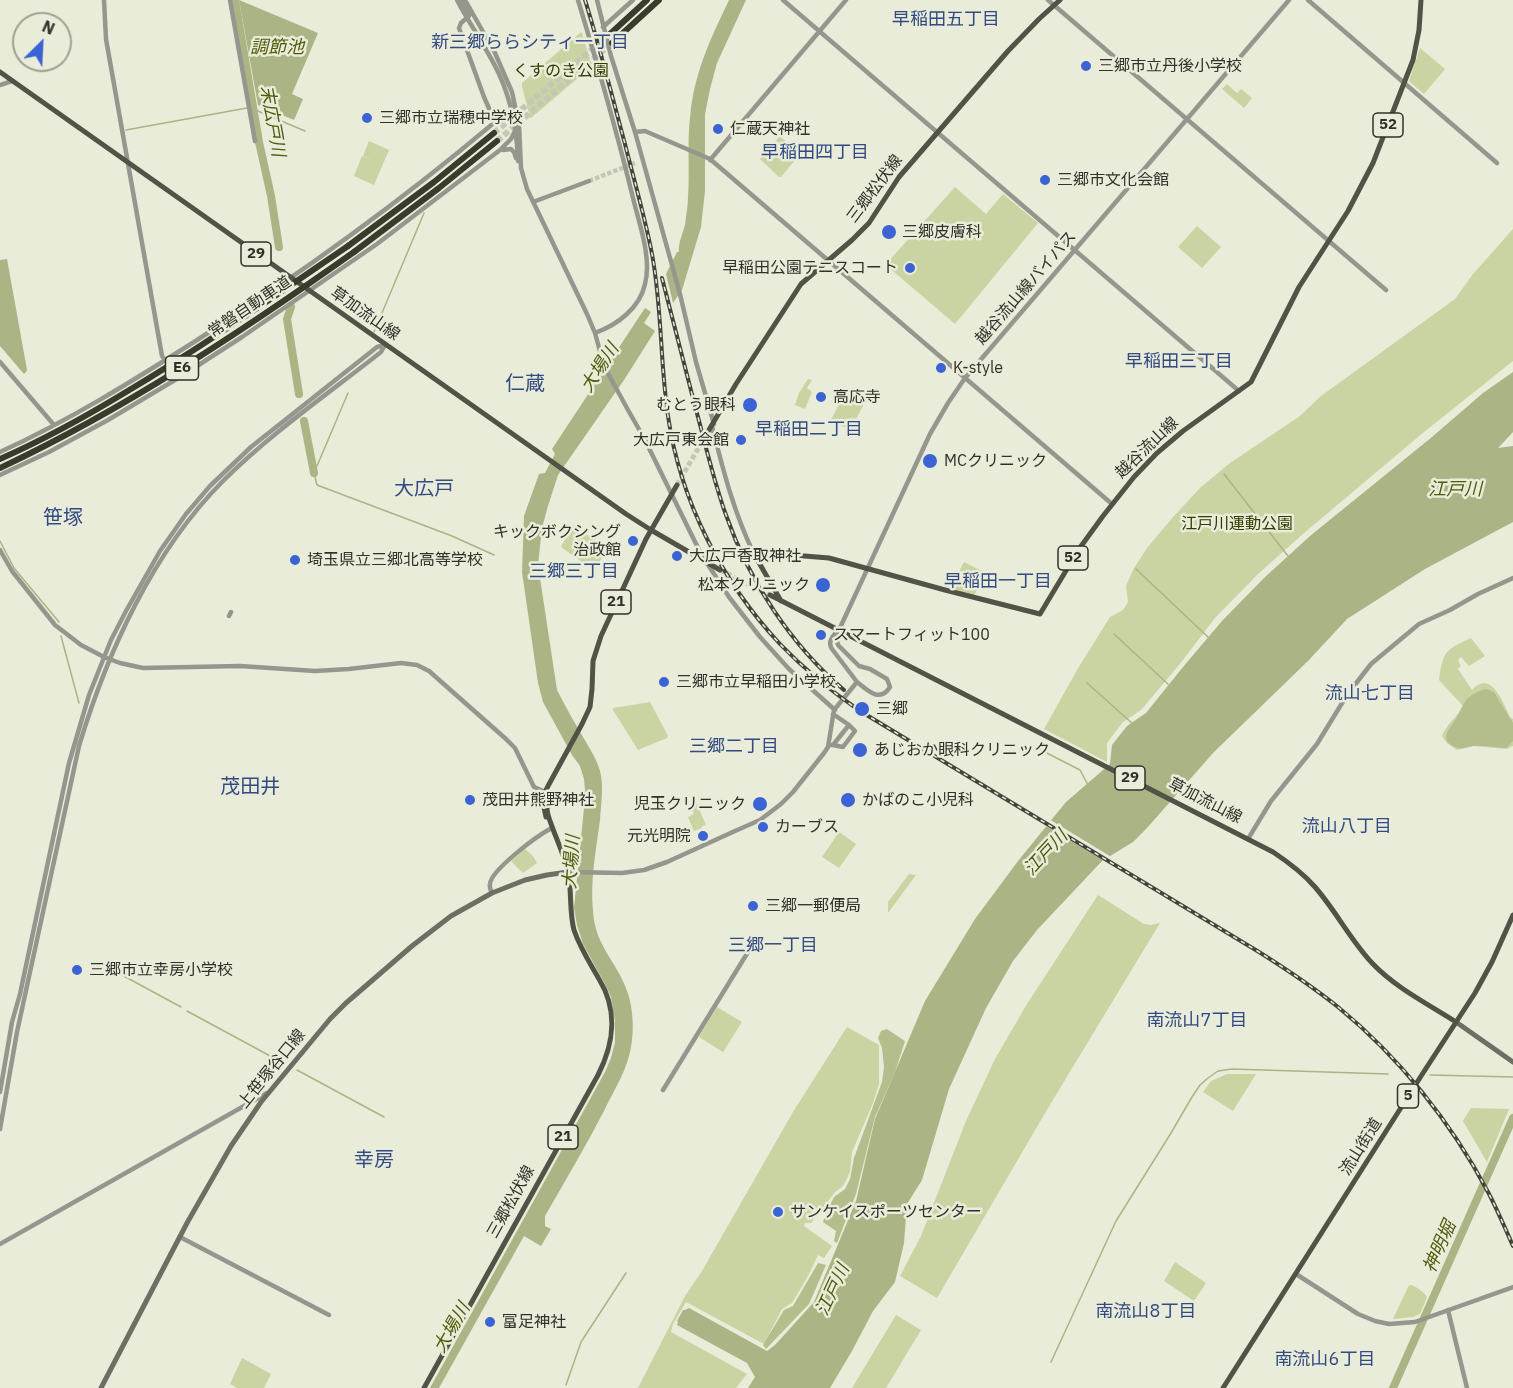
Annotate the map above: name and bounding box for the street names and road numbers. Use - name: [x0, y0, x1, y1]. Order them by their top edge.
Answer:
- road number: 52: [1373, 113, 1403, 137]
- street label: 三郷松伏線: [843, 151, 907, 227]
- street label: 越谷流山線バイパス: [972, 227, 1080, 349]
- road number: 29: [241, 242, 271, 266]
- street label: 常磐自動車道: [205, 272, 295, 342]
- street label: 草加流山線: [327, 283, 403, 345]
- road number: E6: [166, 356, 198, 380]
- street label: 越谷流山線: [1112, 413, 1182, 483]
- road number: 52: [1058, 546, 1088, 570]
- road number: 21: [601, 590, 631, 614]
- road number: 29: [1115, 766, 1145, 790]
- street label: 草加流山線: [1165, 774, 1245, 828]
- street label: 上笹塚谷口線: [234, 1026, 310, 1112]
- road number: 5: [1398, 1084, 1418, 1108]
- street label: 流山街道: [1336, 1115, 1386, 1179]
- road number: 21: [548, 1125, 578, 1149]
- street label: 三郷松伏線: [483, 1162, 539, 1242]

